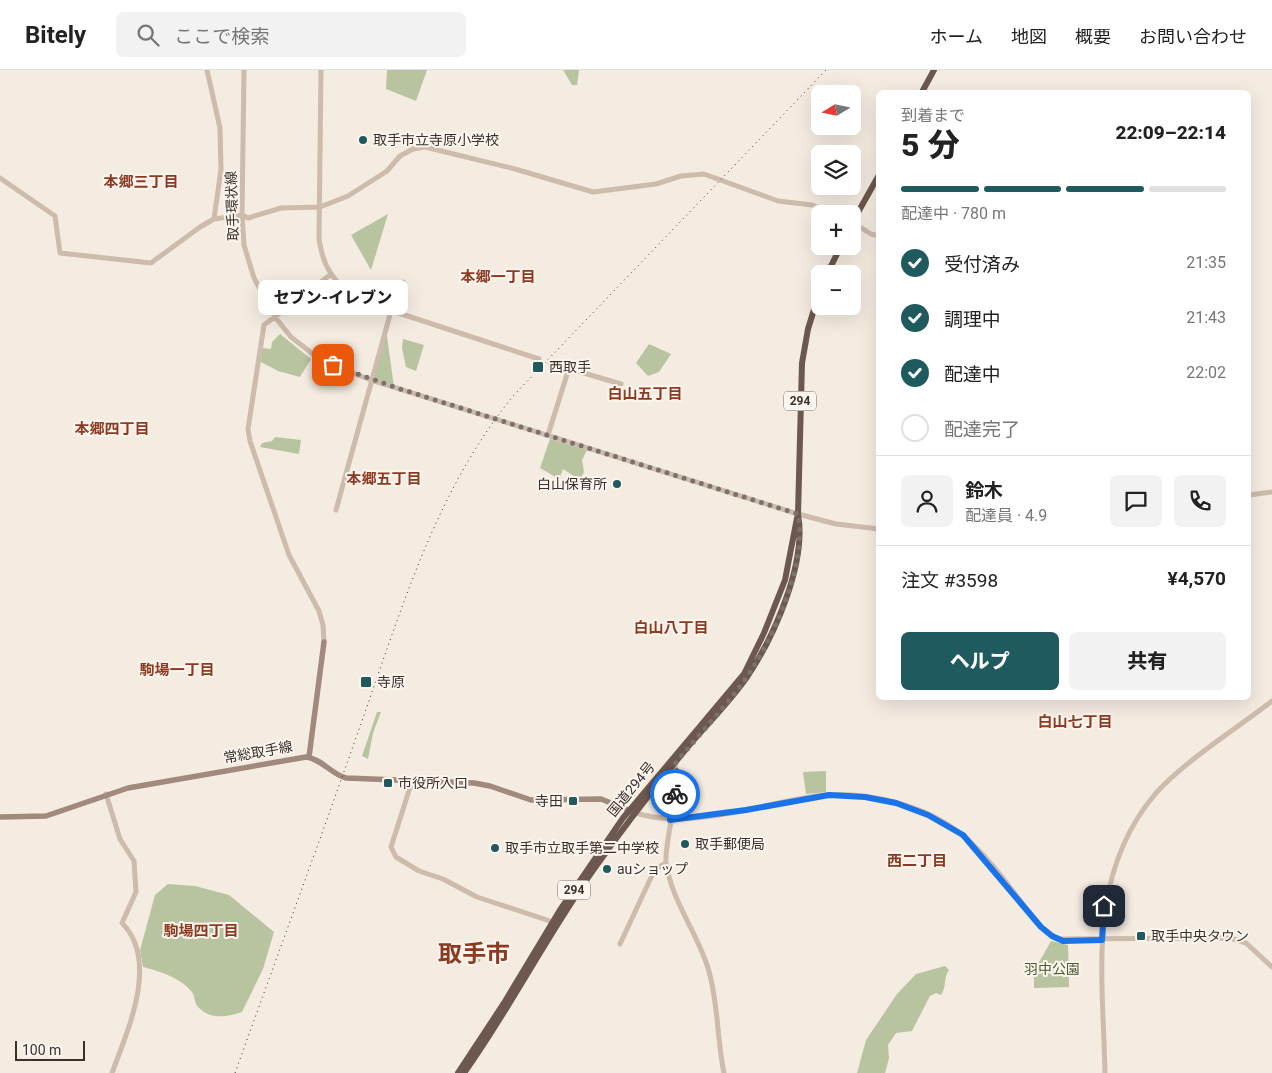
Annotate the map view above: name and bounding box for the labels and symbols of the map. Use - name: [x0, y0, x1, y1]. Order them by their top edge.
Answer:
- north arrow: [811, 85, 861, 135]
- place label: 取手市立寺原小学校: [373, 132, 499, 148]
- marker: 取手市立寺原小学校: [357, 134, 369, 146]
- street label: 取手環状線: [223, 171, 241, 241]
- district label: 本郷三丁目: [103, 173, 179, 191]
- district label: 本郷一丁目: [460, 268, 536, 286]
- callout: セブン-イレブン: [258, 280, 408, 315]
- pin: [312, 344, 354, 386]
- place label: 西取手: [549, 359, 591, 375]
- marker: 西取手: [531, 360, 545, 374]
- district label: 白山五丁目: [607, 385, 683, 403]
- road number: 294: [784, 392, 816, 411]
- district label: 本郷四丁目: [74, 420, 150, 438]
- district label: 本郷五丁目: [346, 470, 422, 488]
- place label: 白山保育所: [537, 476, 607, 492]
- marker: 白山保育所: [611, 478, 623, 490]
- district label: 白山八丁目: [633, 619, 709, 637]
- district label: 駒場一丁目: [139, 661, 215, 679]
- place label: 寺原: [377, 674, 405, 690]
- marker: 寺原: [359, 675, 373, 689]
- district label: 白山七丁目: [1037, 713, 1113, 731]
- street label: 常総取手線: [222, 738, 294, 766]
- street label: 国道294号: [604, 758, 658, 820]
- courier: [650, 769, 700, 819]
- place label: 市役所入口: [398, 775, 468, 791]
- marker: 市役所入口: [382, 777, 394, 789]
- place label: 寺田: [535, 793, 563, 809]
- marker: 寺田: [567, 795, 579, 807]
- place label: 取手郵便局: [695, 836, 765, 852]
- marker: 取手郵便局: [679, 838, 691, 850]
- place label: 取手市立取手第二中学校: [505, 840, 659, 856]
- marker: 取手市立取手第二中学校: [489, 842, 501, 854]
- district label: 西二丁目: [887, 852, 947, 870]
- place label: auショップ: [617, 861, 688, 877]
- marker: auショップ: [601, 863, 613, 875]
- road number: 294: [558, 880, 590, 900]
- pin: [1083, 885, 1125, 927]
- district label: 駒場四丁目: [163, 922, 239, 940]
- place label: 取手中央タウン: [1151, 928, 1249, 944]
- marker: 取手中央タウン: [1135, 930, 1147, 942]
- district label: 取手市: [438, 940, 510, 968]
- park label: 羽中公園: [1024, 961, 1080, 977]
- scale bar: [15, 1038, 85, 1061]

